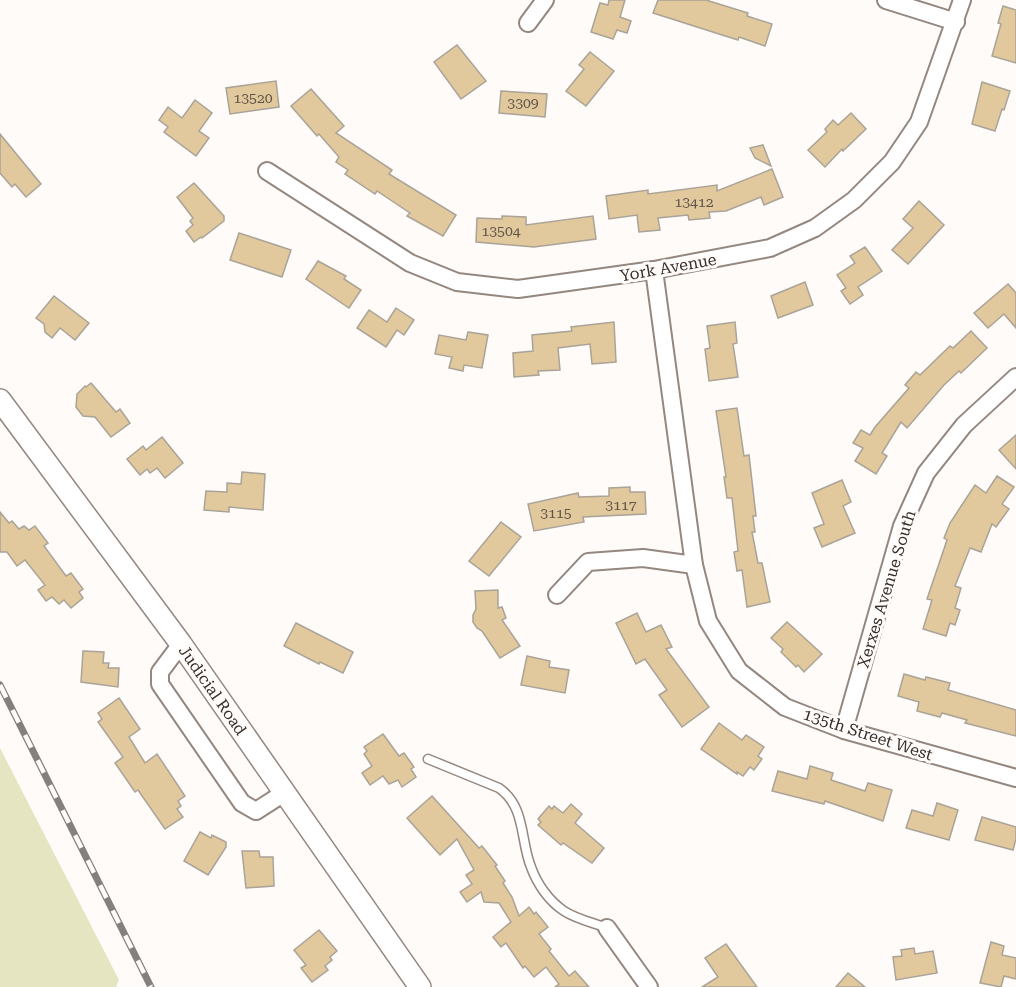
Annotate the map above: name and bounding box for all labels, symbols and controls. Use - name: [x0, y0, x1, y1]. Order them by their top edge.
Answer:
- house number: 13520: [233, 90, 273, 106]
- house number: 3309: [507, 95, 539, 111]
- house number: 13412: [674, 194, 714, 210]
- house number: 13504: [481, 223, 521, 239]
- street label: York Avenue: [618, 250, 718, 285]
- house number: 3117: [605, 497, 637, 513]
- house number: 3115: [540, 505, 572, 521]
- street label: Xerxes Avenue South: [853, 508, 920, 670]
- street label: Judicial Road: [175, 642, 251, 739]
- street label: 135th Street West: [801, 705, 935, 764]

